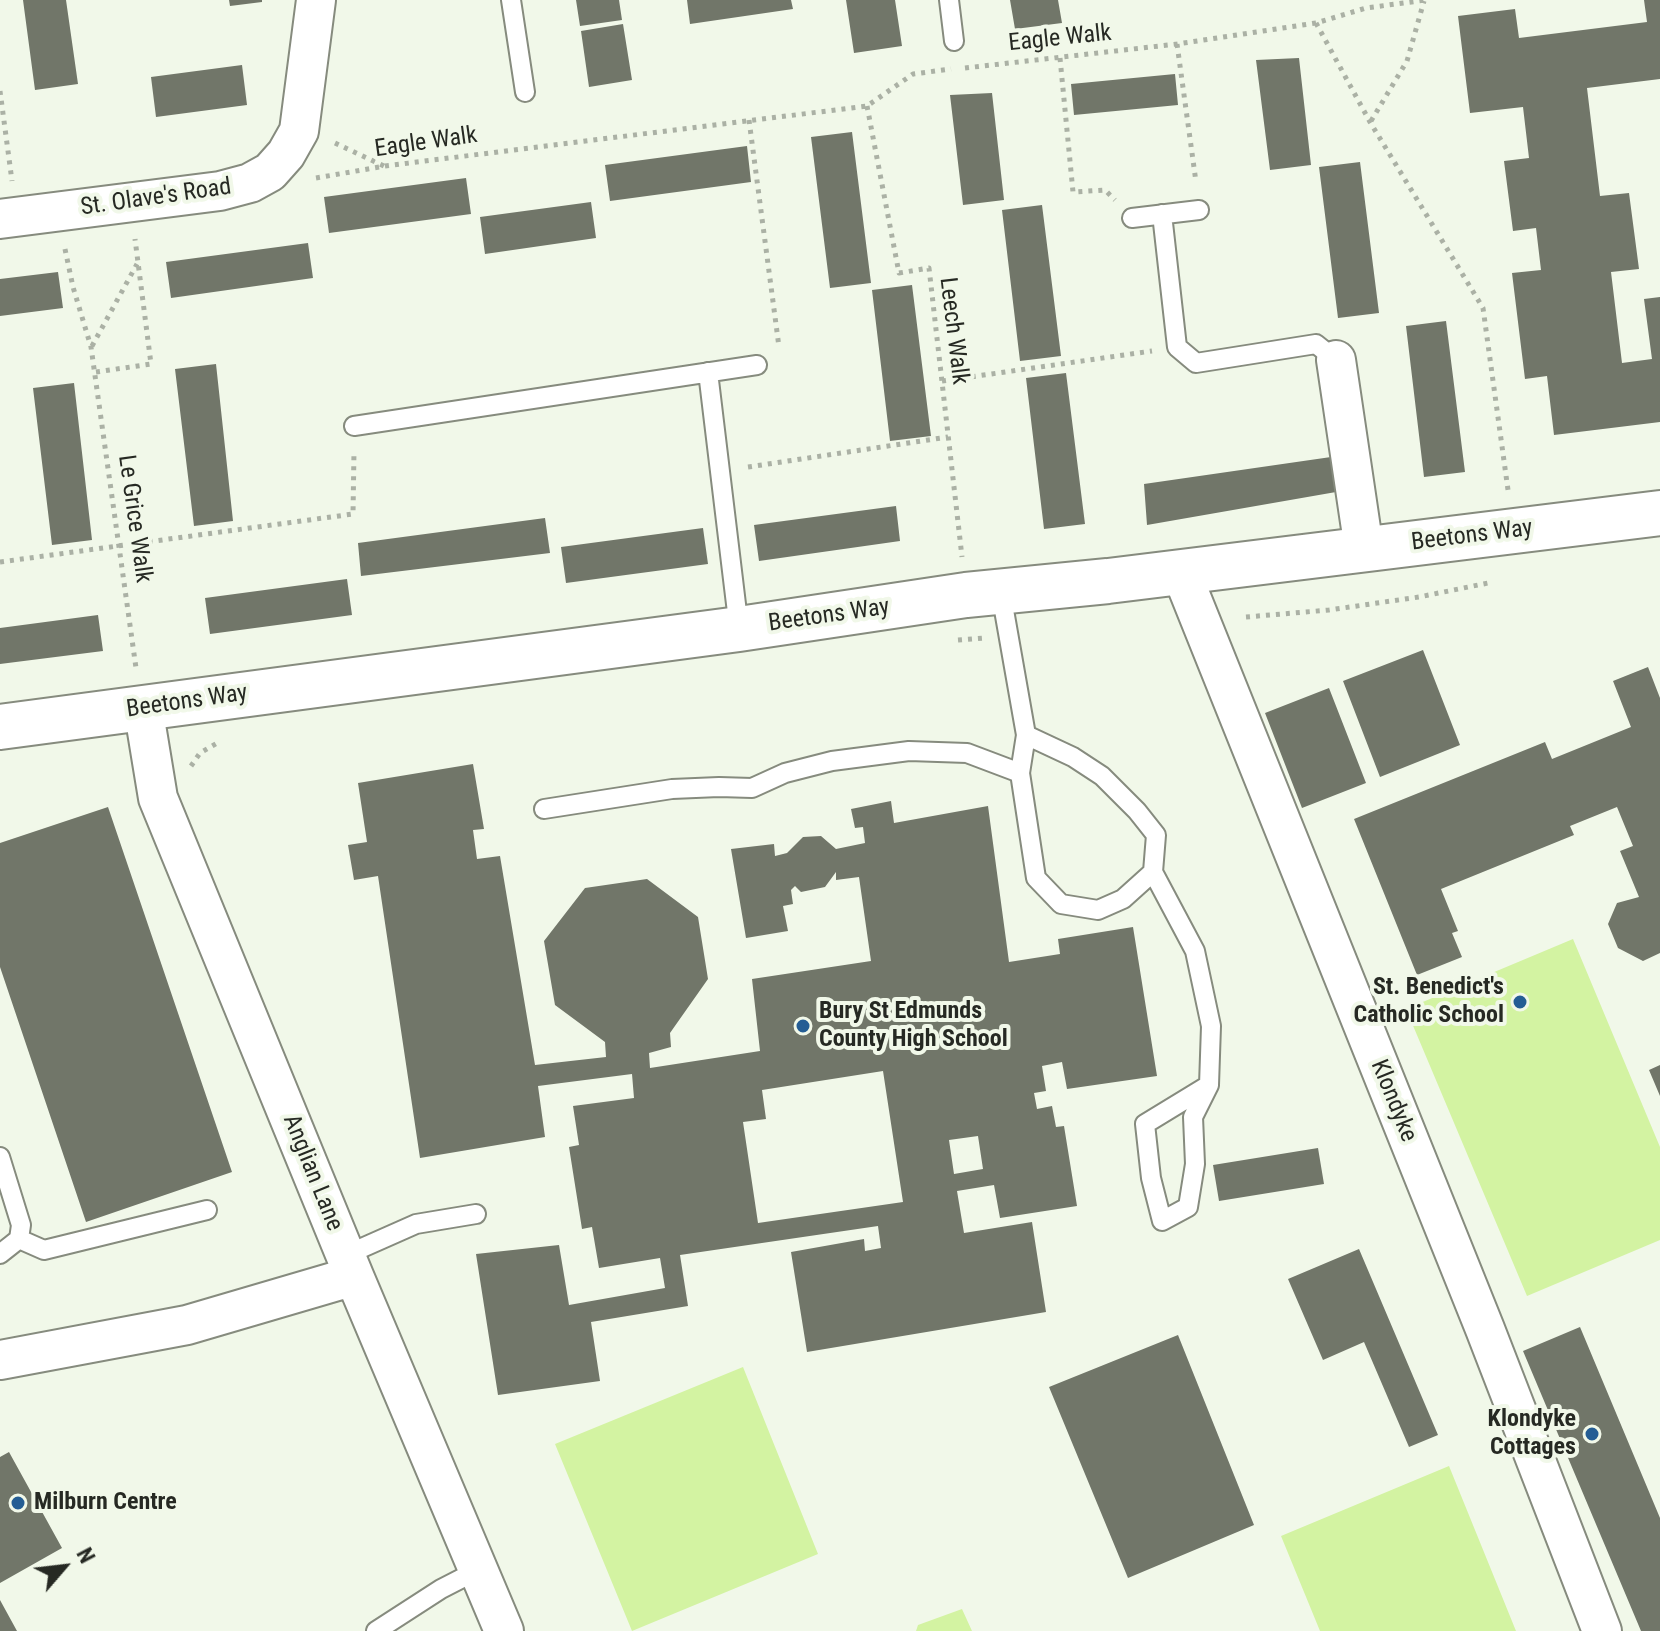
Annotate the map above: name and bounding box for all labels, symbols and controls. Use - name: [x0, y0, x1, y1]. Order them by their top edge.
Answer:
- street label: Eagle Walk: [1007, 19, 1113, 59]
- street label: Eagle Walk: [373, 122, 479, 164]
- street label: St. Olave's Road: [79, 173, 233, 223]
- street label: Leech Walk: [932, 276, 974, 386]
- street label: Le Grice Walk: [111, 453, 157, 585]
- street label: Beetons Way: [1410, 514, 1534, 558]
- street label: Beetons Way: [767, 593, 891, 639]
- street label: Beetons Way: [125, 679, 249, 725]
- place label: St. Benedict's Catholic School: [1354, 974, 1504, 1030]
- marker: St. Benedict's Catholic School: [1511, 993, 1529, 1011]
- place label: Bury St Edmunds County High School: [819, 998, 1008, 1054]
- marker: Bury St Edmunds County High School: [794, 1017, 812, 1035]
- street label: Klondyke: [1364, 1056, 1422, 1146]
- street label: Anglian Lane: [276, 1111, 348, 1235]
- place label: Klondyke Cottages: [1488, 1406, 1576, 1462]
- marker: Klondyke Cottages: [1583, 1425, 1601, 1443]
- place label: Milburn Centre: [34, 1489, 177, 1517]
- marker: Milburn Centre: [9, 1494, 27, 1512]
- north arrow: [24, 1527, 104, 1607]
- text: N: [71, 1544, 100, 1567]

